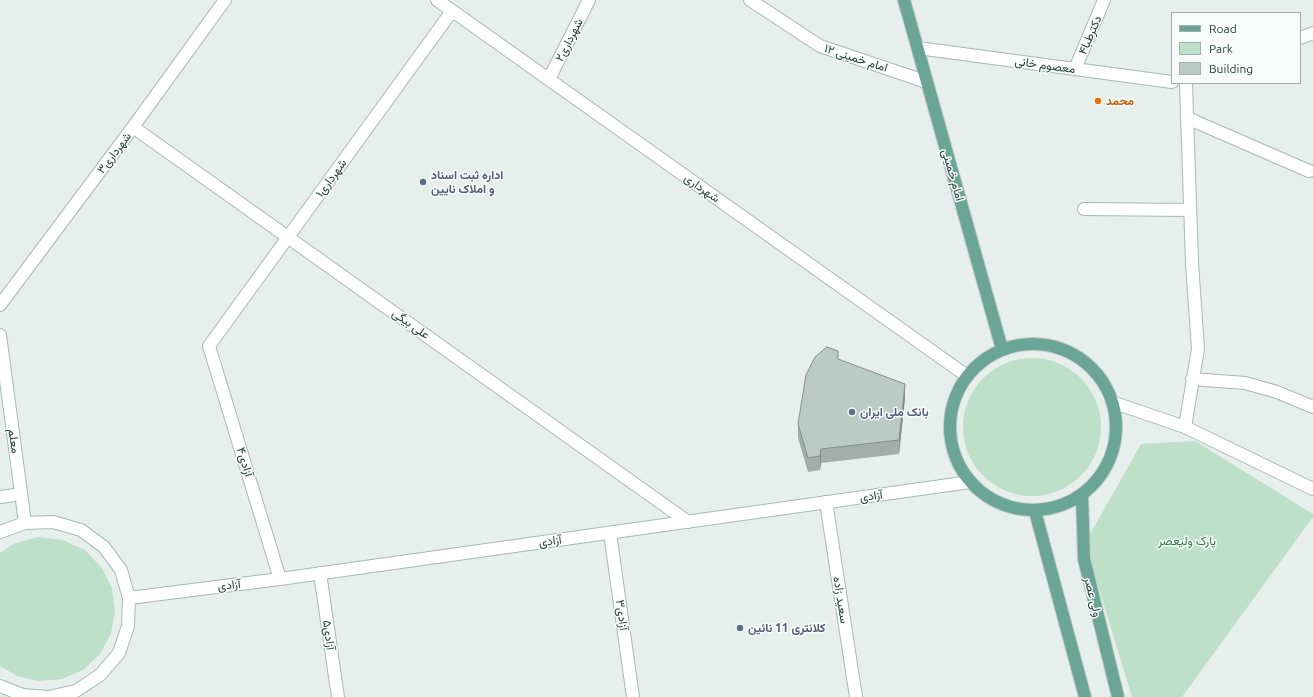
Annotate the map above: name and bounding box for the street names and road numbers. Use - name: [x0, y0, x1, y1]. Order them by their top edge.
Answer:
- street label: دکترطبا۴: [1075, 13, 1105, 57]
- street label: شهرداری۲: [552, 16, 586, 64]
- street label: امام خمینی ۱۲: [822, 41, 890, 75]
- street label: معصوم خانی: [1014, 54, 1076, 76]
- street label: شهرداری۳: [94, 129, 134, 177]
- street label: امام خمینی: [939, 147, 967, 203]
- street label: شهرداری۱: [312, 156, 350, 200]
- street label: شهرداری: [681, 171, 723, 205]
- street label: علی بیگی: [389, 306, 433, 342]
- street label: معلم: [5, 428, 23, 454]
- street label: آزادی۴: [234, 446, 256, 478]
- street label: آزادی: [859, 487, 883, 505]
- street label: آزادی: [538, 532, 562, 550]
- street label: آزادی: [217, 576, 241, 594]
- street label: سعید زاده: [830, 576, 852, 624]
- street label: ولی عصر: [1081, 576, 1105, 618]
- street label: آزادی۳: [613, 599, 631, 631]
- street label: آزادی۵: [320, 619, 338, 651]

